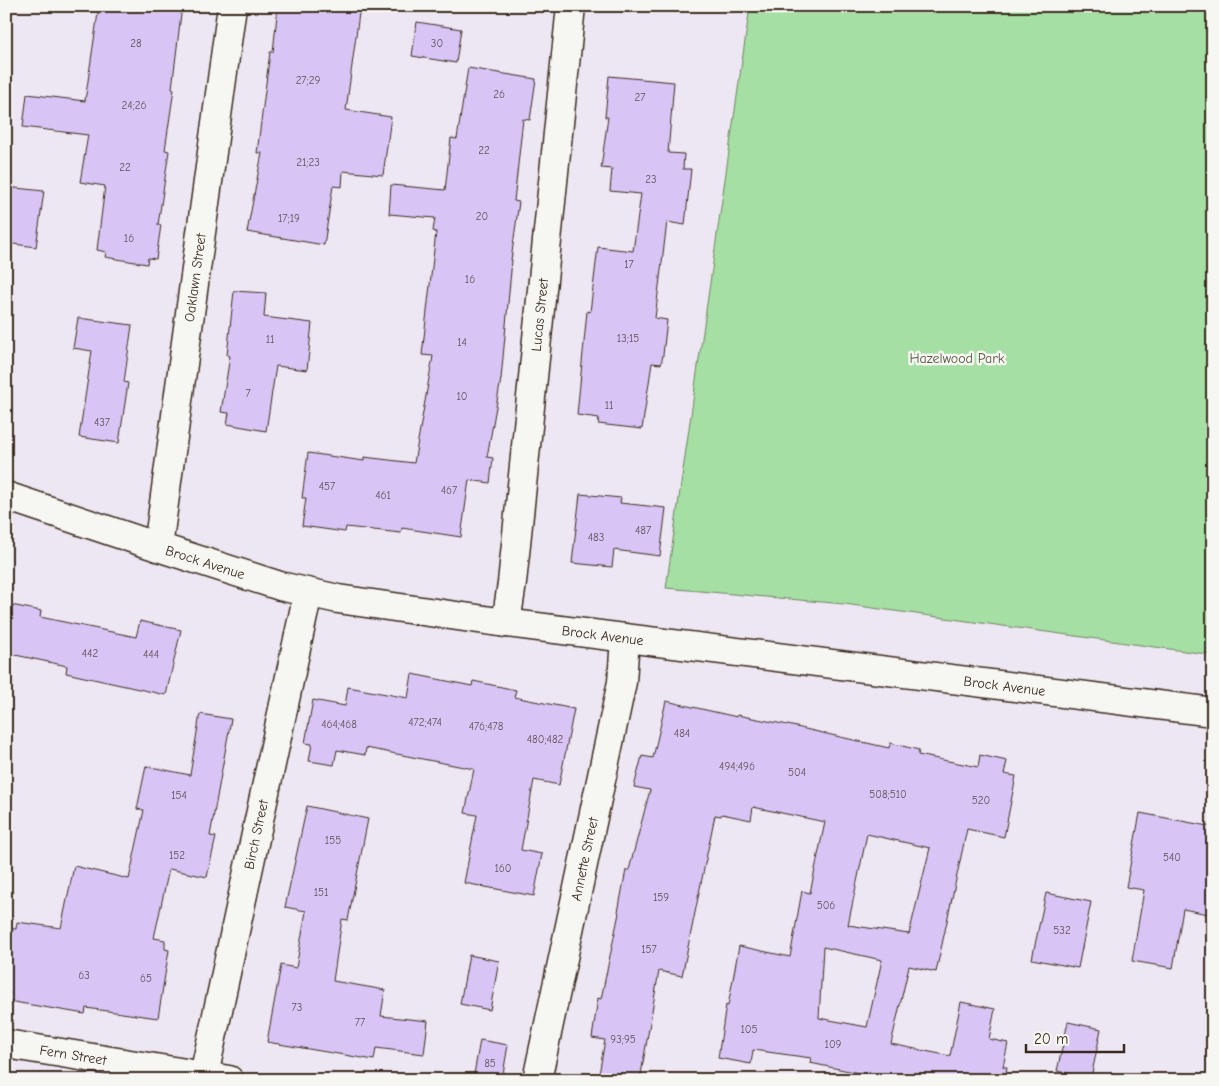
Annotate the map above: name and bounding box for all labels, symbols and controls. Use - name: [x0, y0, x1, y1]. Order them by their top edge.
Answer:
- house number: 28: [130, 37, 142, 50]
- house number: 30: [431, 37, 443, 50]
- house number: 27;29: [296, 74, 321, 87]
- house number: 26: [493, 88, 505, 101]
- house number: 27: [635, 91, 645, 104]
- house number: 24;26: [122, 99, 146, 112]
- house number: 22: [478, 144, 490, 157]
- house number: 21;23: [296, 156, 320, 169]
- house number: 22: [119, 161, 131, 174]
- house number: 23: [645, 173, 657, 186]
- house number: 20: [476, 210, 488, 223]
- house number: 17;19: [278, 212, 300, 225]
- street label: Oaklawn Street: [181, 231, 210, 323]
- house number: 16: [124, 232, 134, 245]
- house number: 17: [624, 258, 634, 271]
- house number: 16: [465, 273, 475, 286]
- street label: Lucas Street: [528, 276, 552, 352]
- house number: 13;15: [617, 332, 639, 345]
- house number: 11: [266, 333, 274, 346]
- house number: 14: [457, 336, 467, 349]
- park label: Hazelwood Park: [909, 350, 1005, 367]
- house number: 7: [245, 387, 251, 400]
- house number: 10: [456, 390, 468, 403]
- house number: 11: [605, 399, 613, 412]
- house number: 437: [94, 416, 110, 429]
- house number: 457: [319, 480, 335, 493]
- house number: 467: [441, 484, 457, 497]
- house number: 461: [375, 489, 391, 502]
- house number: 487: [635, 524, 651, 537]
- house number: 483: [588, 531, 604, 544]
- street label: Brock Avenue: [163, 542, 247, 583]
- street label: Brock Avenue: [561, 622, 645, 649]
- house number: 442: [82, 647, 98, 660]
- house number: 444: [143, 648, 159, 661]
- street label: Brock Avenue: [963, 673, 1046, 700]
- house number: 472;474: [408, 716, 442, 729]
- house number: 464;468: [321, 718, 357, 731]
- house number: 476;478: [469, 720, 504, 733]
- house number: 484: [674, 727, 690, 740]
- house number: 480;482: [527, 733, 564, 746]
- house number: 494;496: [719, 760, 755, 773]
- house number: 504: [788, 766, 806, 779]
- house number: 508;510: [869, 788, 907, 801]
- house number: 154: [171, 789, 187, 802]
- house number: 520: [972, 794, 990, 807]
- street label: Birch Street: [241, 797, 272, 871]
- street label: Annette Street: [567, 815, 602, 902]
- house number: 155: [325, 834, 341, 847]
- house number: 152: [169, 849, 185, 862]
- house number: 540: [1163, 851, 1181, 864]
- house number: 160: [494, 862, 512, 875]
- house number: 151: [314, 886, 328, 899]
- house number: 159: [653, 891, 669, 904]
- house number: 506: [817, 899, 835, 912]
- house number: 532: [1053, 924, 1071, 937]
- house number: 157: [641, 943, 657, 956]
- house number: 63: [78, 969, 90, 982]
- house number: 65: [140, 972, 152, 985]
- house number: 73: [292, 1001, 302, 1014]
- house number: 77: [355, 1016, 365, 1029]
- scale bar: [1026, 1021, 1124, 1053]
- house number: 105: [740, 1023, 758, 1036]
- text: 20 m: [1034, 1030, 1068, 1048]
- house number: 93;95: [610, 1033, 636, 1046]
- house number: 109: [825, 1038, 842, 1051]
- street label: Fern Street: [38, 1042, 109, 1069]
- house number: 85: [484, 1057, 496, 1070]

